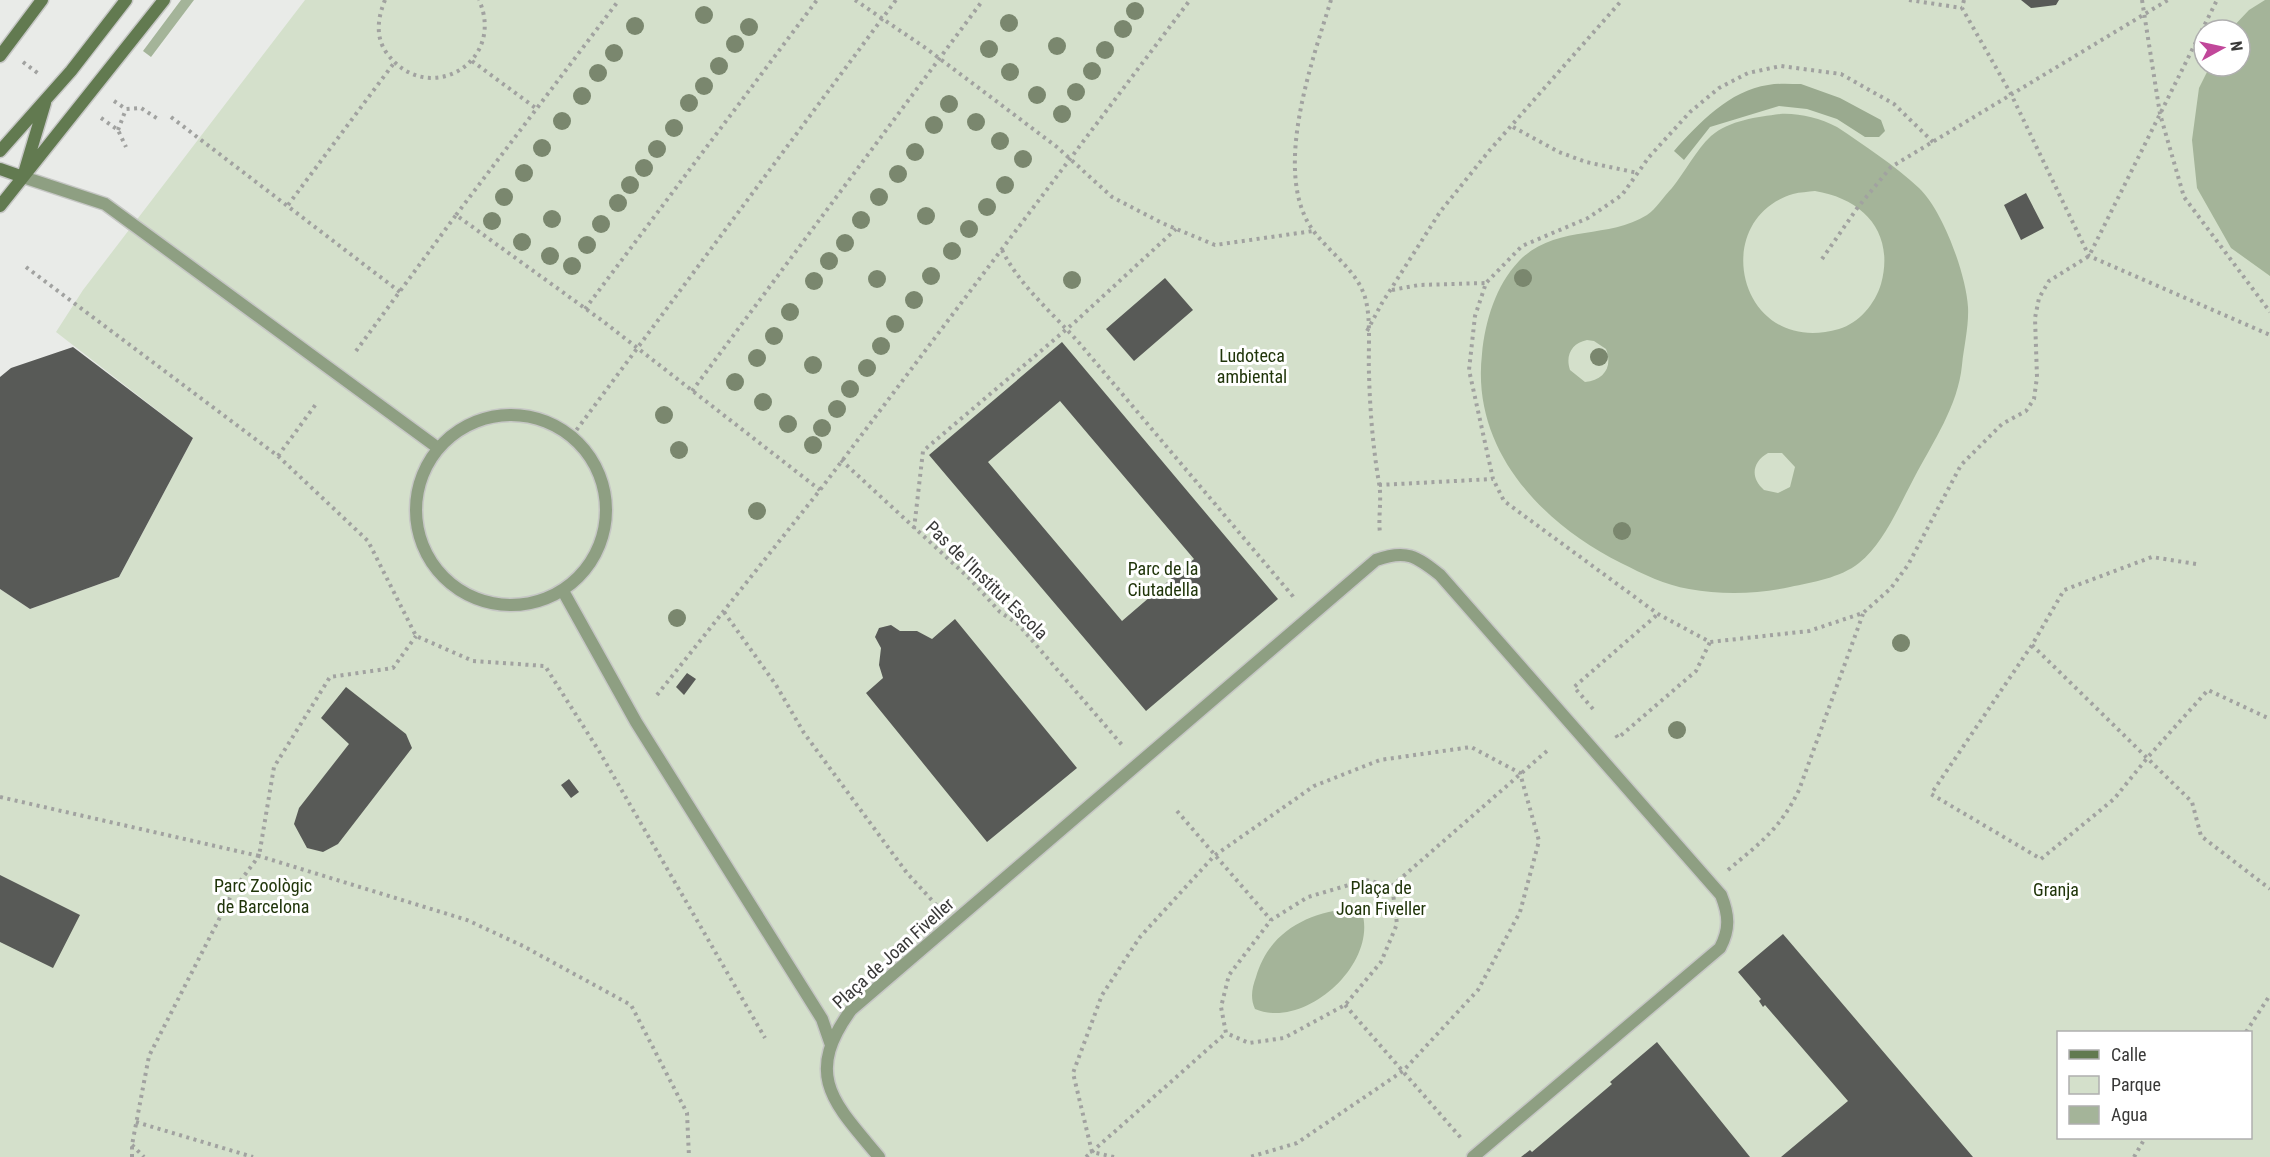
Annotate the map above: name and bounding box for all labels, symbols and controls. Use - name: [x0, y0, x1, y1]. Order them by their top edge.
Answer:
- north arrow: [2192, 18, 2252, 78]
- text: N: [2226, 40, 2246, 52]
- park label: Ludoteca ambiental: [1217, 345, 1287, 387]
- street label: Pas de l'Institut Escola: [922, 516, 1052, 644]
- park label: Parc de la Ciutadella: [1127, 558, 1199, 600]
- park label: Parc Zoològic de Barcelona: [214, 875, 312, 917]
- park label: Plaça de Joan Fiveller: [1336, 877, 1427, 919]
- park label: Granja: [2033, 879, 2079, 900]
- street label: Plaça de Joan Fiveller: [828, 893, 958, 1013]
- legend: [2057, 1031, 2252, 1139]
- text: Calle: [2111, 1044, 2147, 1065]
- text: Parque: [2111, 1074, 2161, 1095]
- text: Agua: [2111, 1104, 2148, 1125]

